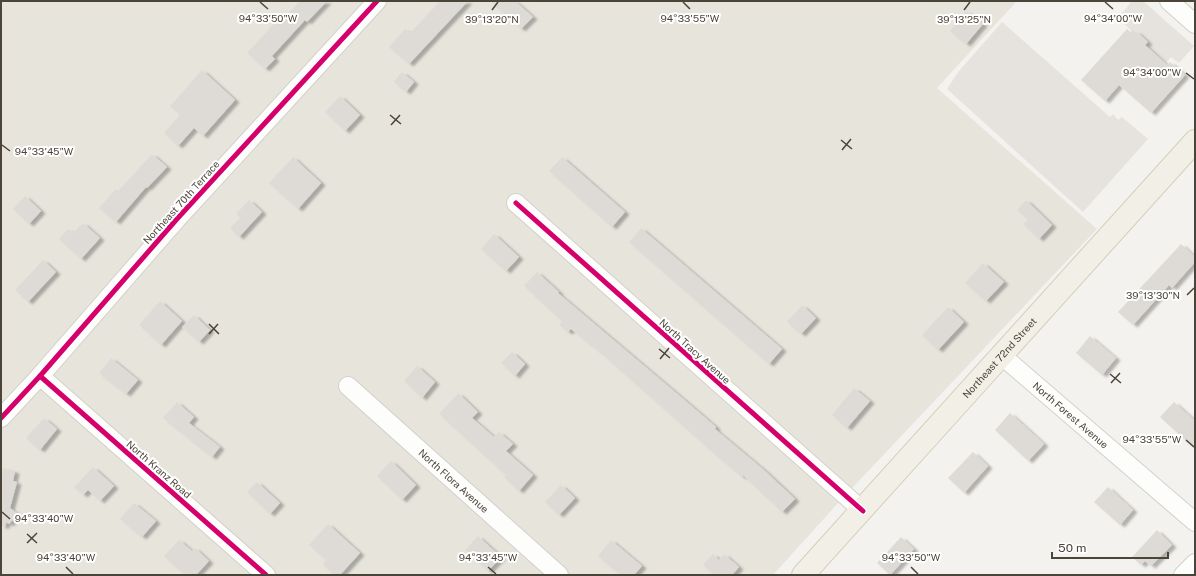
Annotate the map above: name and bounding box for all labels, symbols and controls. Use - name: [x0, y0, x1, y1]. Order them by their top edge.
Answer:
- text: 94°33'50"W: [239, 12, 298, 24]
- text: 94°33'55"W: [661, 12, 720, 24]
- text: 94°34'00"W: [1084, 12, 1143, 24]
- text: 39°13'20"N: [465, 13, 519, 25]
- text: 39°13'25"N: [937, 13, 991, 25]
- text: 94°34'00"W: [1123, 66, 1182, 78]
- text: 94°33'45"W: [15, 145, 74, 157]
- street label: Northeast 70th Terrace: [140, 158, 222, 246]
- text: 39°13'30"N: [1126, 289, 1180, 301]
- street label: Northeast 72nd Street: [960, 315, 1039, 400]
- street label: North Tracy Avenue: [657, 316, 733, 386]
- street label: North Forest Avenue: [1031, 379, 1111, 451]
- text: 94°33'55"W: [1123, 433, 1182, 445]
- street label: North Kranz Road: [124, 438, 194, 500]
- street label: North Flora Avenue: [416, 446, 491, 515]
- text: 94°33'40"W: [15, 512, 74, 524]
- scale bar: [1052, 534, 1168, 560]
- text: 50 m: [1058, 541, 1086, 555]
- text: 94°33'40"W: [37, 551, 96, 563]
- text: 94°33'45"W: [459, 551, 518, 563]
- text: 94°33'50"W: [882, 551, 941, 563]

